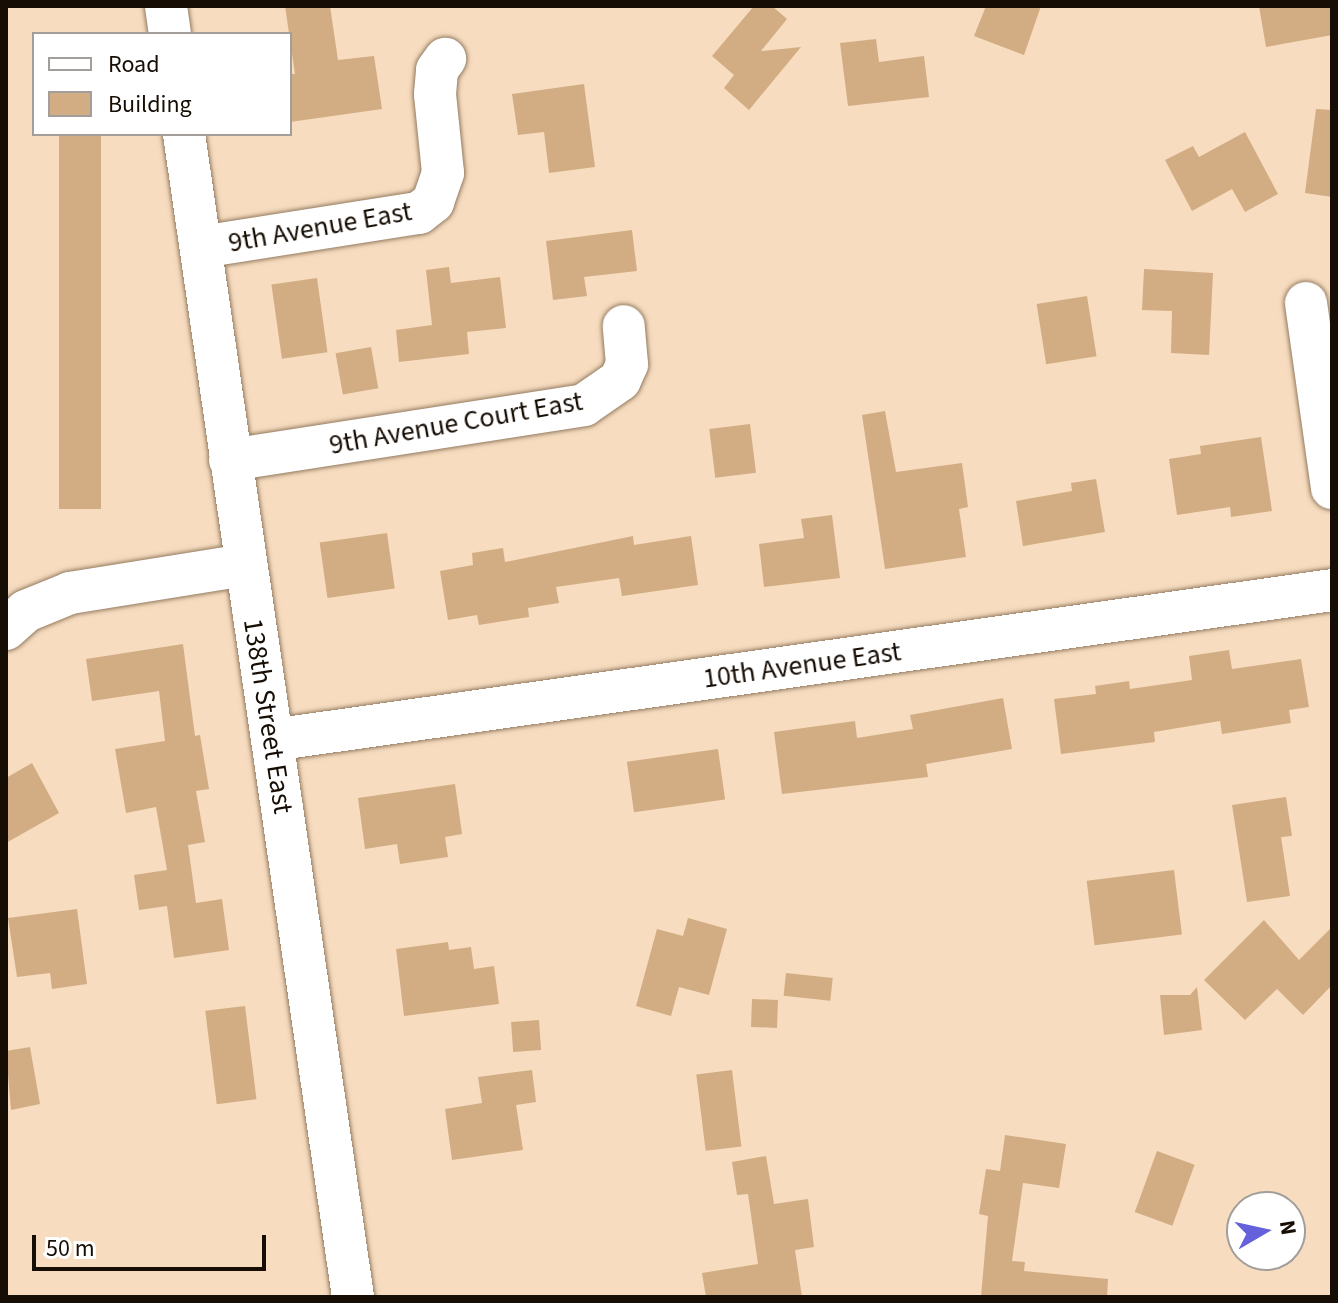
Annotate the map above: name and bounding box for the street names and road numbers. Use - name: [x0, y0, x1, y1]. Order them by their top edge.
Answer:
- street label: 9th Avenue East: [226, 194, 414, 260]
- street label: 9th Avenue Court East: [327, 384, 585, 462]
- street label: 138th Street East: [236, 616, 300, 816]
- street label: 10th Avenue East: [701, 634, 903, 696]

